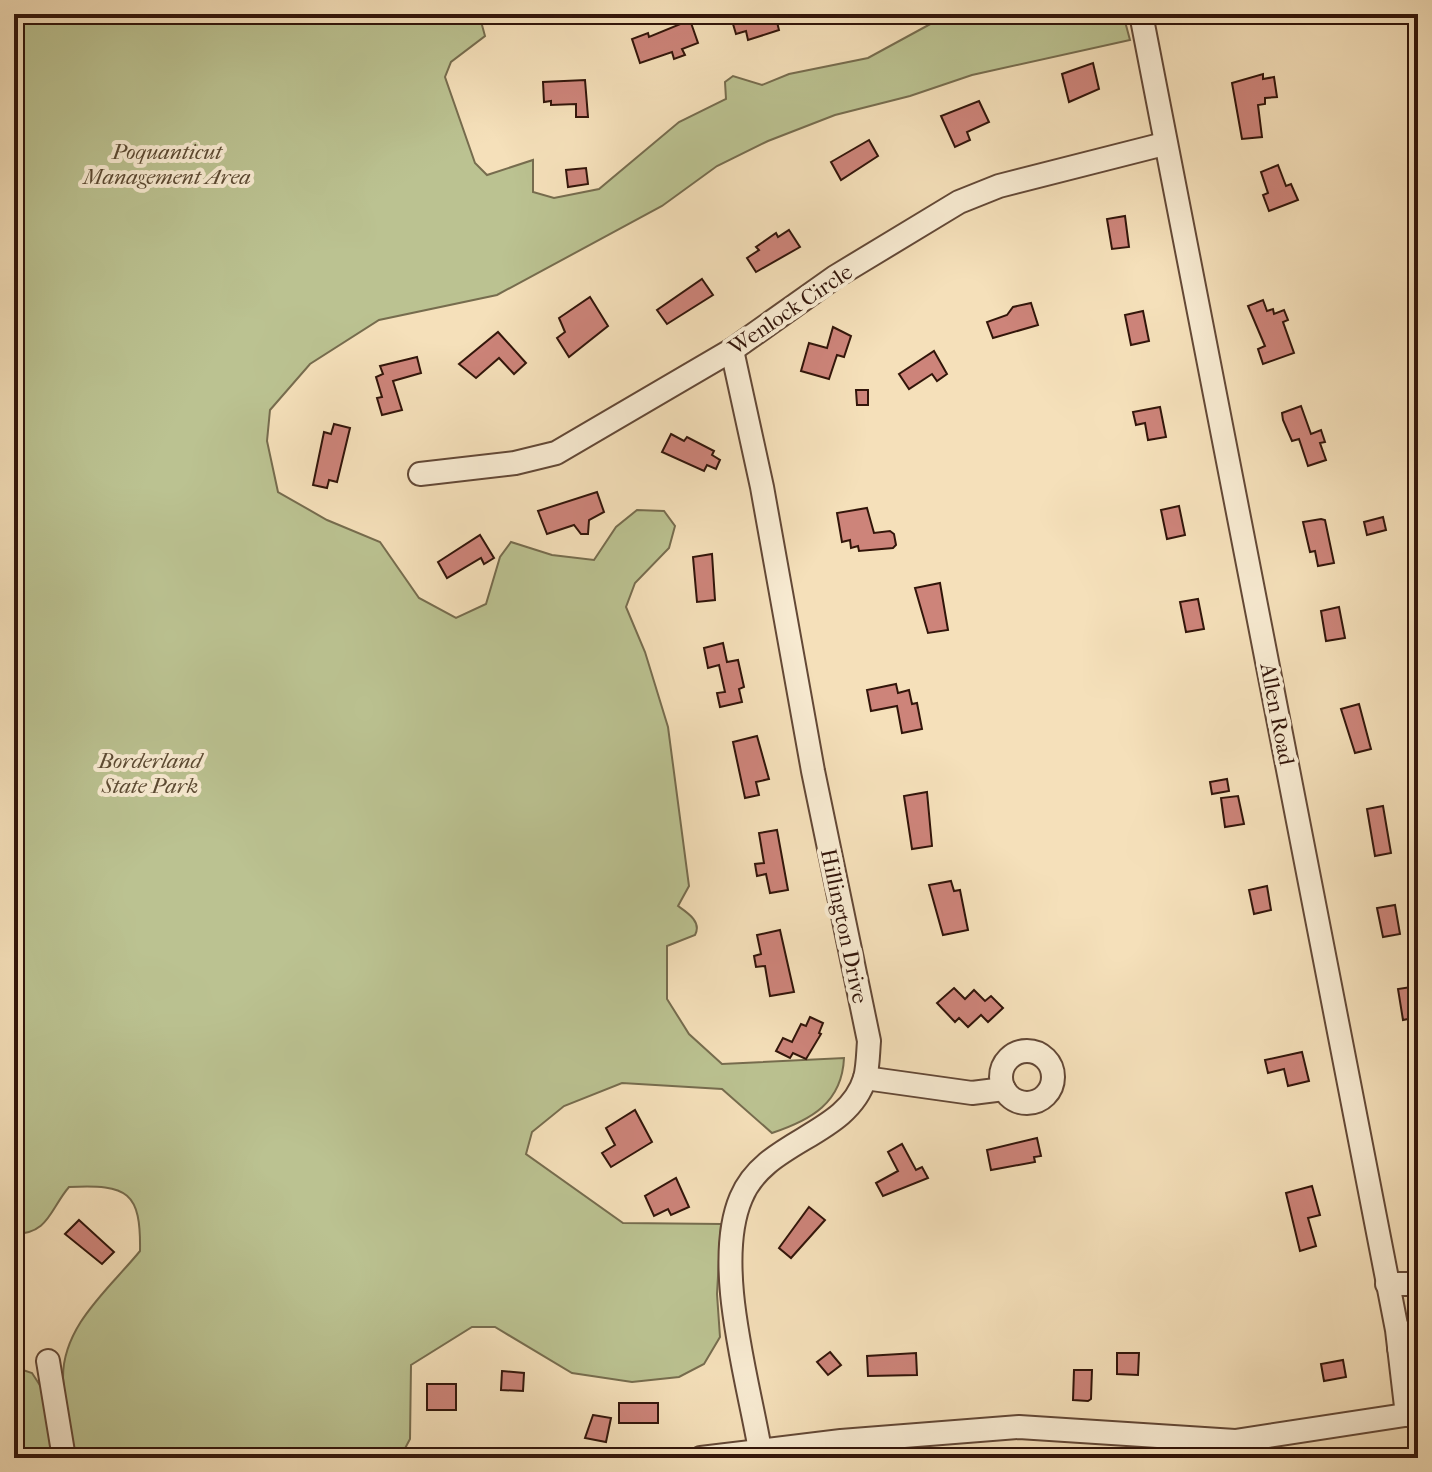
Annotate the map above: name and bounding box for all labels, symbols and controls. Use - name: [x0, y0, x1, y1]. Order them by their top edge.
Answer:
- park label: Poquanticut Management Area: [81, 139, 251, 190]
- street label: Wenlock Circle: [723, 259, 857, 361]
- street label: Allen Road: [1254, 660, 1300, 769]
- park label: Borderland State Park: [97, 748, 205, 799]
- street label: Hillington Drive: [815, 846, 873, 1006]

